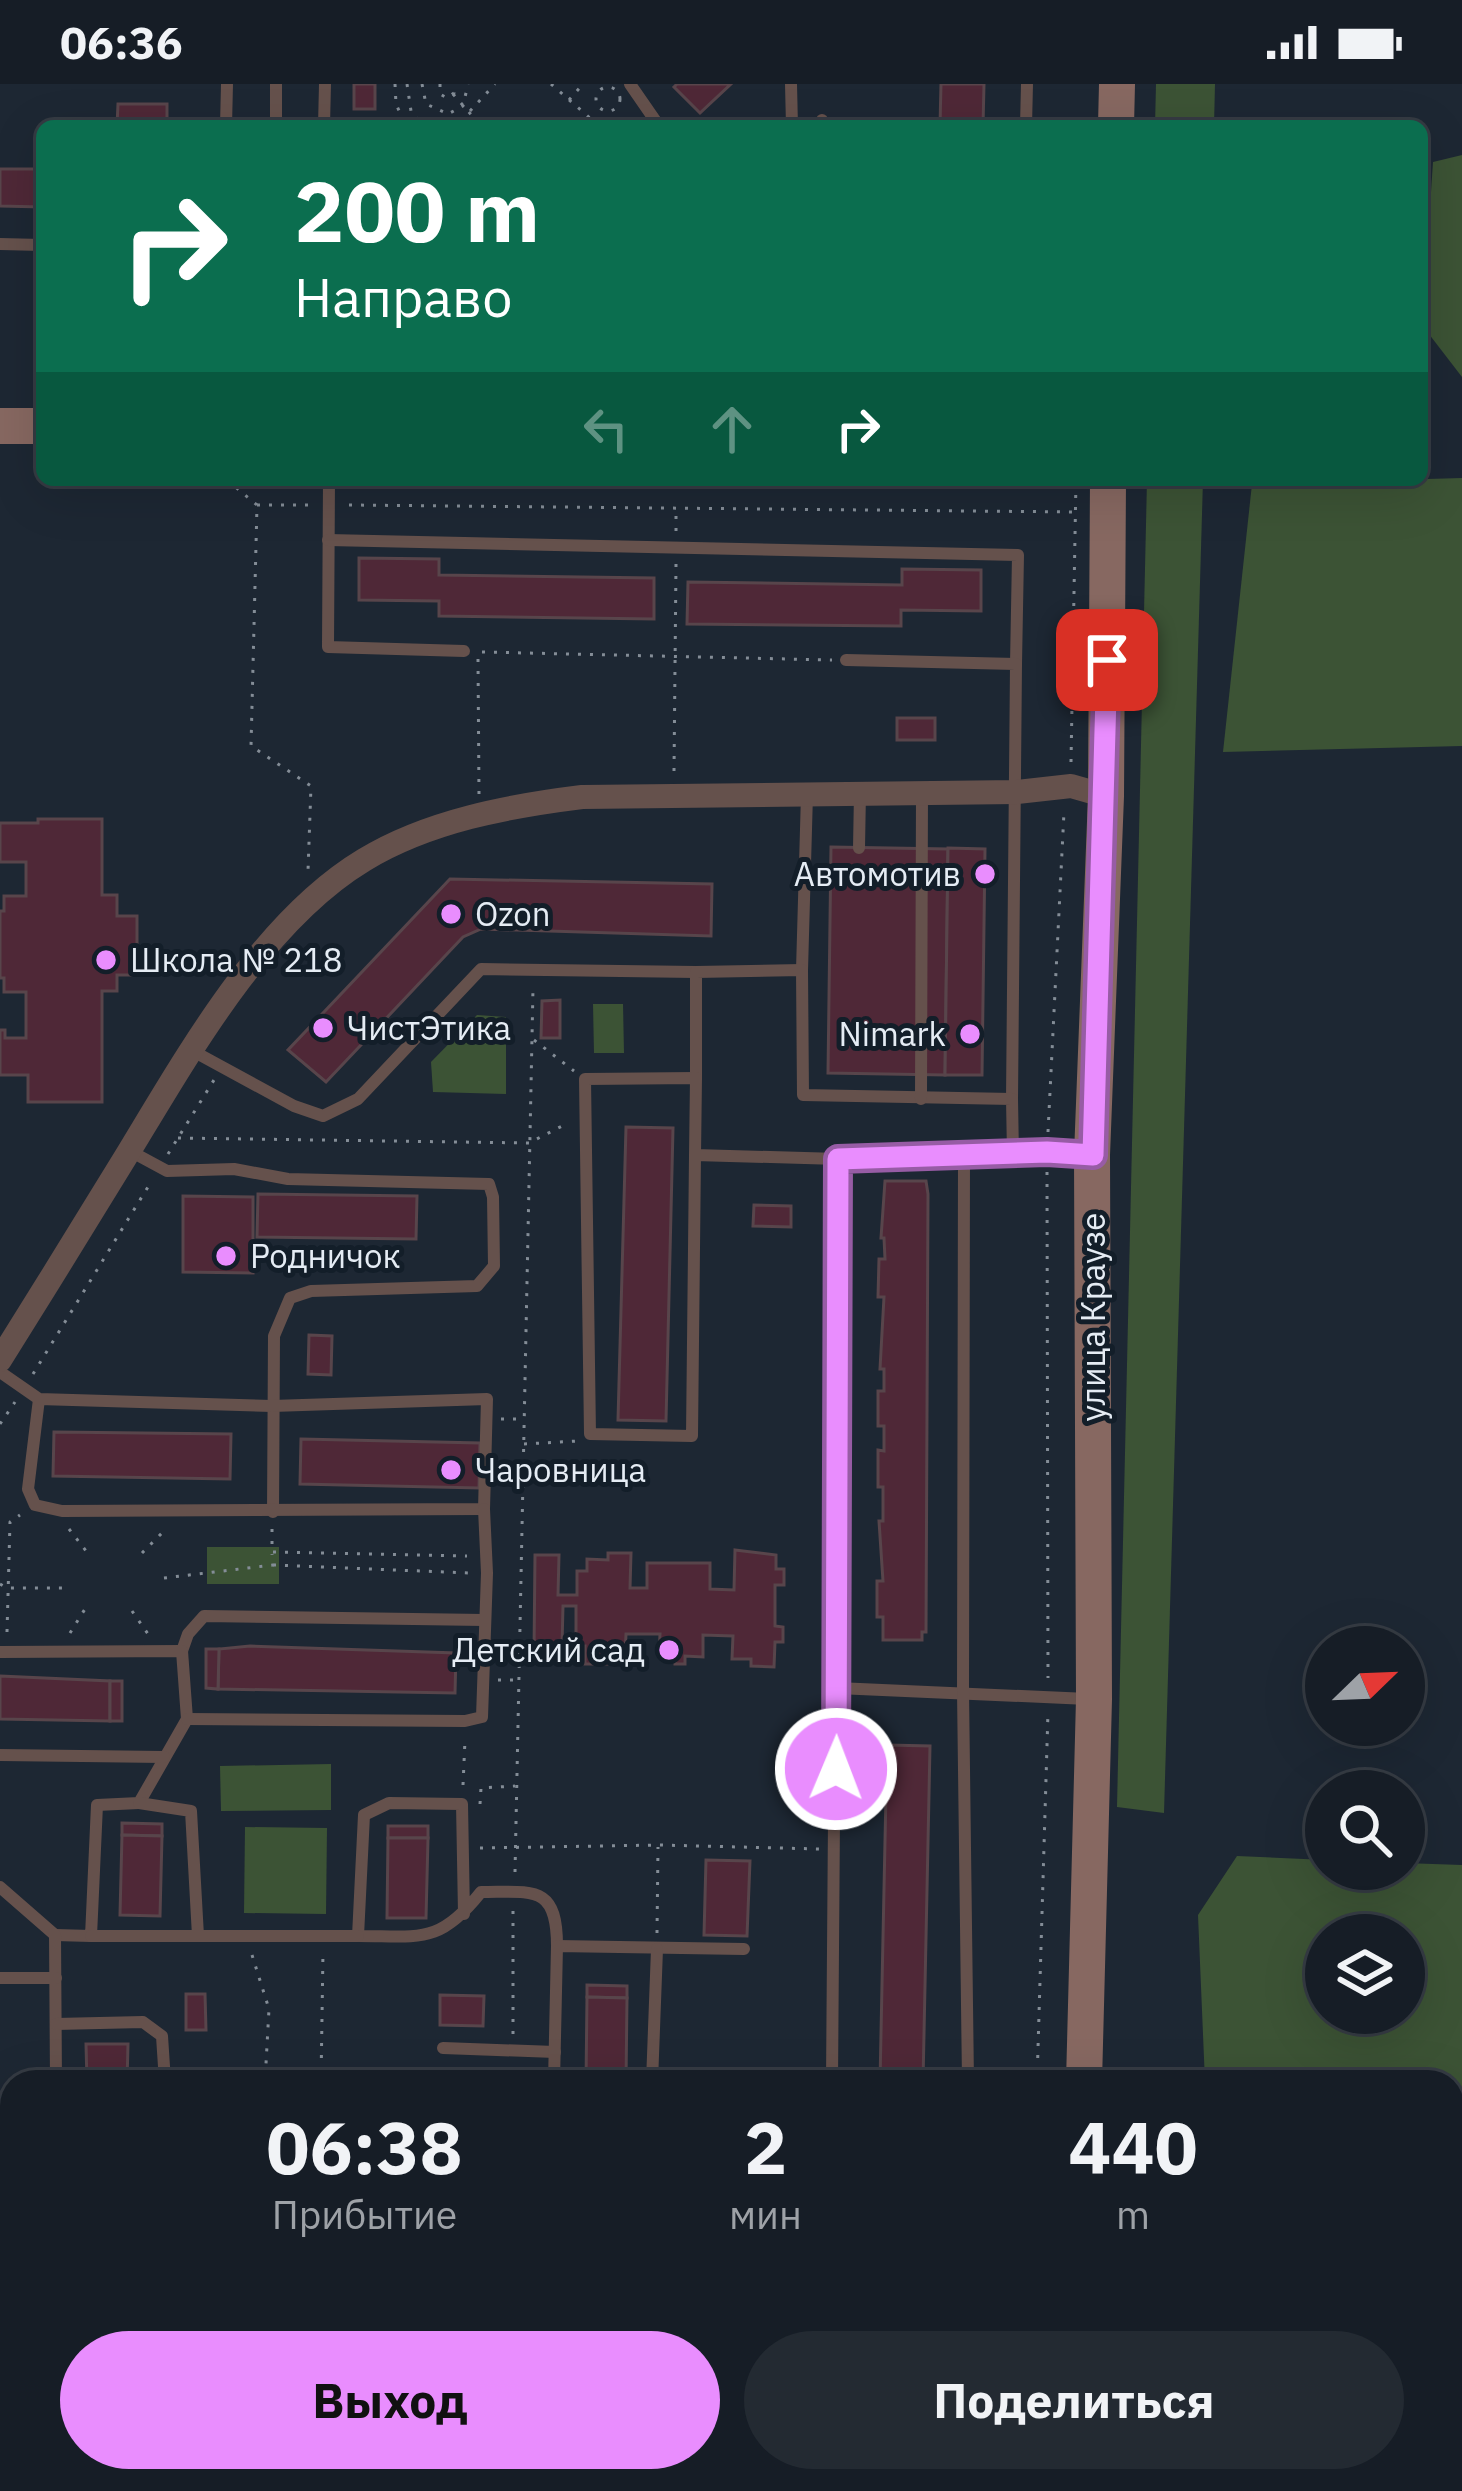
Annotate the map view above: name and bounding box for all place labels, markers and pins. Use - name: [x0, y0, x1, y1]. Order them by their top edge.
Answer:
- pin: [1056, 609, 1158, 711]
- place label: Автомотив: [794, 852, 961, 895]
- marker: Автомотив: [972, 861, 998, 887]
- place label: Ozon: [475, 892, 551, 935]
- marker: Ozon: [438, 901, 464, 927]
- place label: Школа № 218: [130, 938, 343, 981]
- marker: Школа № 218: [93, 947, 119, 973]
- place label: ЧистЭтика: [347, 1006, 511, 1049]
- place label: Nimark: [838, 1012, 946, 1055]
- marker: ЧистЭтика: [310, 1015, 336, 1041]
- marker: Nimark: [957, 1021, 983, 1047]
- place label: Родничок: [250, 1234, 401, 1277]
- marker: Родничок: [213, 1243, 239, 1269]
- place label: Чаровница: [475, 1448, 646, 1491]
- marker: Чаровница: [438, 1457, 464, 1483]
- place label: Детский сад: [452, 1628, 645, 1671]
- marker: Детский сад: [656, 1637, 682, 1663]

